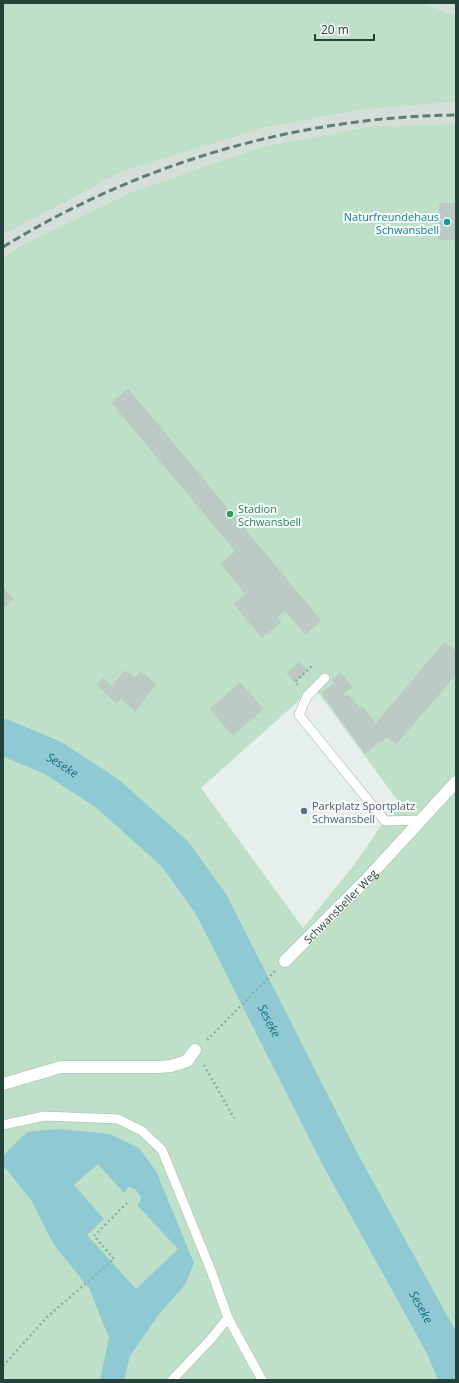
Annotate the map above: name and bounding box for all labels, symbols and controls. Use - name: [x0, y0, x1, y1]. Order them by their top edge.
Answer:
- scale bar: [315, 16, 374, 42]
- text: 20 m: [321, 21, 349, 38]
- place label: Naturfreundehaus Schwansbell: [344, 209, 439, 237]
- marker: Naturfreundehaus Schwansbell: [442, 217, 452, 227]
- place label: Stadion Schwansbell: [238, 501, 301, 529]
- marker: Stadion Schwansbell: [225, 509, 235, 519]
- water label: Seseke: [44, 748, 82, 781]
- place label: Parkplatz Sportplatz Schwansbell: [312, 798, 415, 826]
- marker: Parkplatz Sportplatz Schwansbell: [299, 806, 309, 816]
- street label: Schwansbeller Weg: [300, 865, 380, 946]
- water label: Seseke: [254, 1001, 285, 1040]
- water label: Seseke: [406, 1287, 438, 1326]

